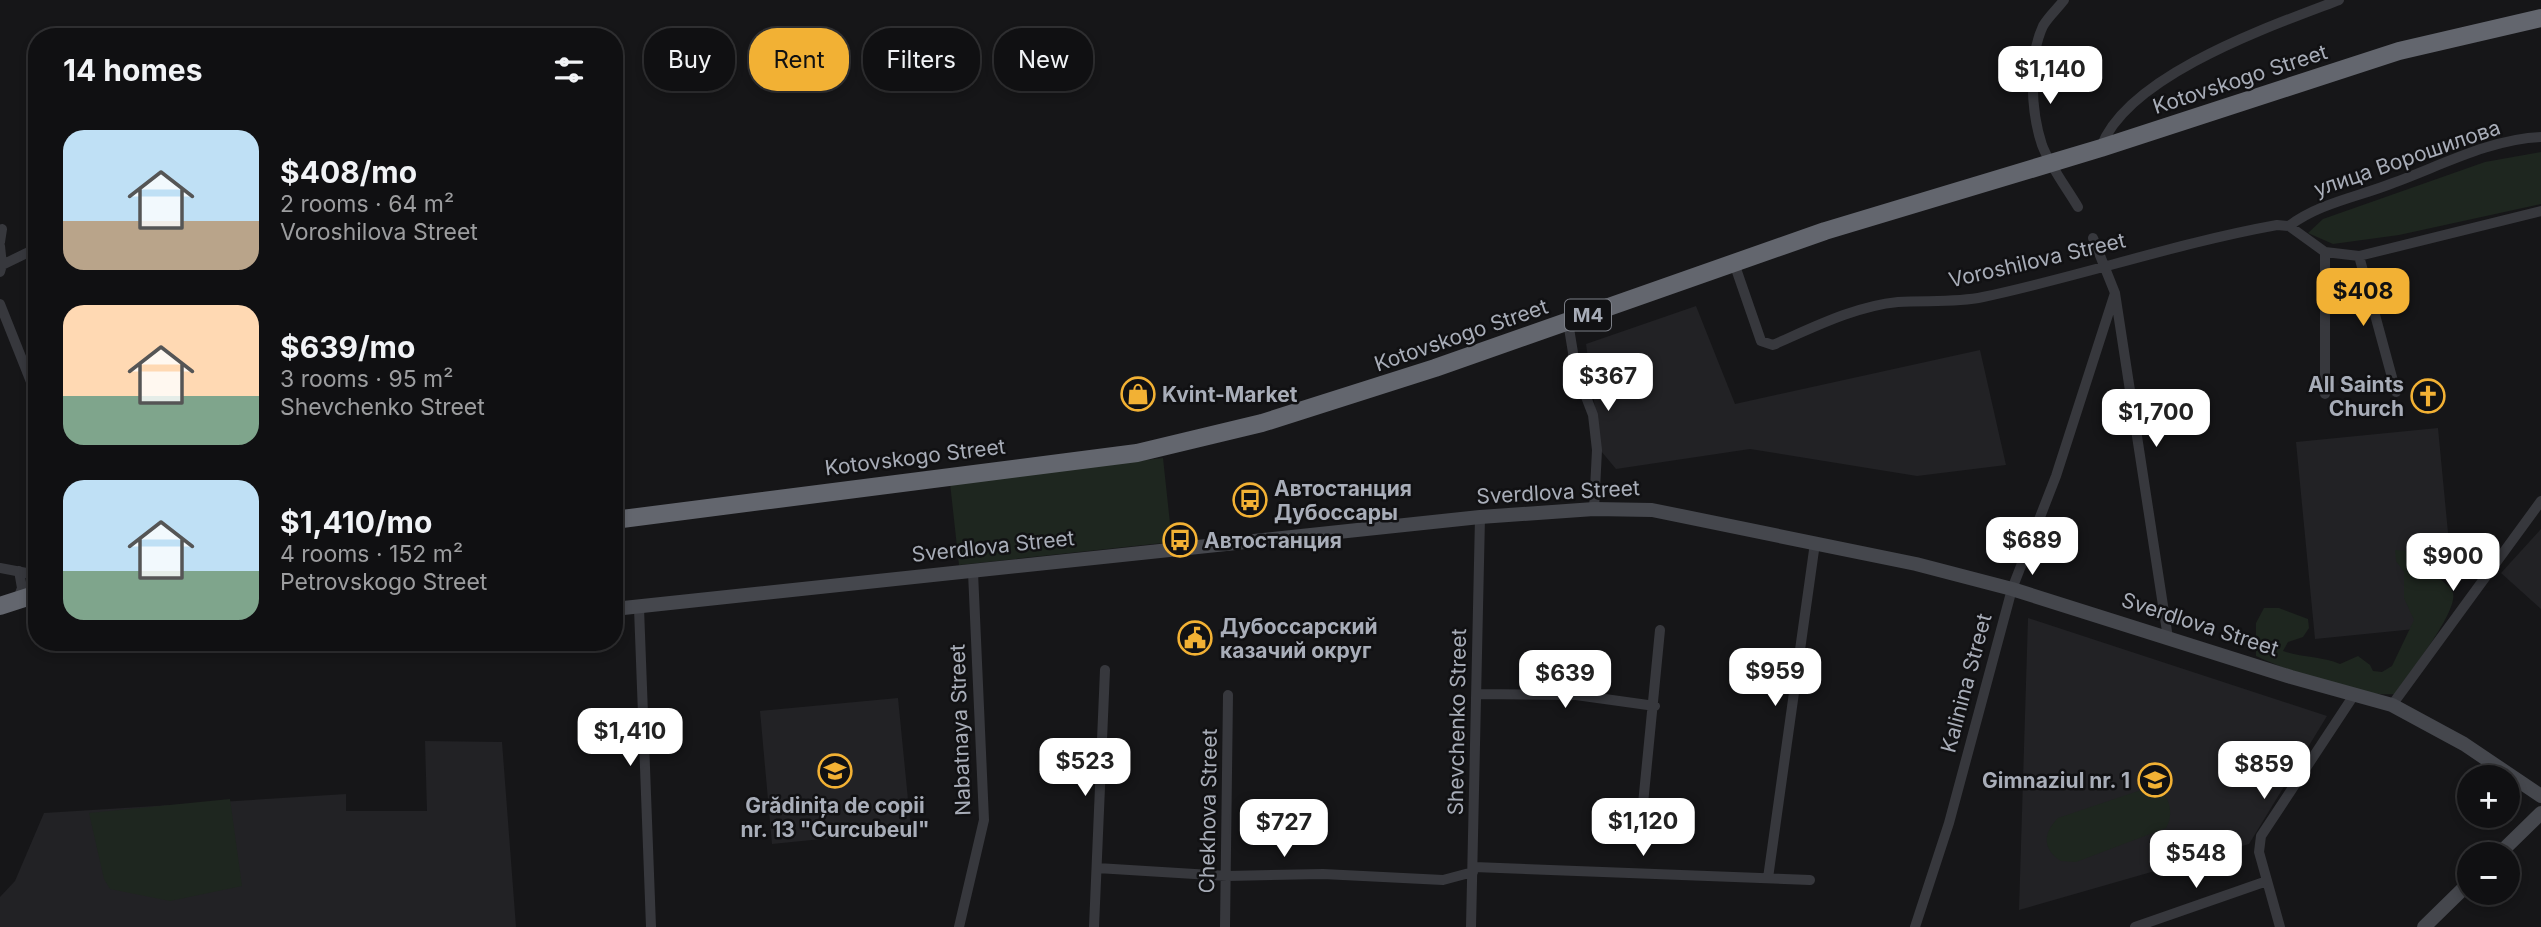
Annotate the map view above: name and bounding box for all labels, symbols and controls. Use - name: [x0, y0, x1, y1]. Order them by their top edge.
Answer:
- chip: Buy: [644, 28, 735, 91]
- chip: Rent: [749, 28, 849, 91]
- chip: Filters: [863, 28, 980, 91]
- chip: New: [994, 28, 1093, 91]
- street label: Kotovskogo Street: [2150, 39, 2330, 119]
- pin: $1,140: [1993, 46, 2107, 106]
- icon: filters: [550, 51, 588, 89]
- text: 14 homes: [63, 52, 202, 88]
- text: $1,140: [2014, 55, 2086, 83]
- street label: улица Ворошилова: [2311, 114, 2503, 202]
- text: $408/mo: [280, 154, 417, 190]
- icon: home: [119, 158, 203, 242]
- text: 2 rooms · 64 m²: [280, 190, 454, 218]
- text: Voroshilova Street: [280, 218, 478, 246]
- street label: Voroshilova Street: [1946, 227, 2128, 293]
- pin: $408: [2322, 268, 2404, 328]
- text: $408: [2332, 277, 2394, 305]
- street label: Kotovskogo Street: [1371, 294, 1551, 376]
- road number: M4: [1565, 300, 1611, 330]
- text: $639/mo: [280, 329, 415, 365]
- icon: home: [119, 333, 203, 417]
- pin: $367: [1567, 354, 1649, 413]
- text: $367: [1579, 362, 1637, 390]
- text: 3 rooms · 95 m²: [280, 365, 453, 393]
- place label: All Saints Church: [2308, 372, 2404, 421]
- shop icon: Kvint-Market: [1119, 375, 1157, 413]
- church icon: All Saints Church: [2409, 377, 2447, 415]
- place label: Kvint-Market: [1162, 382, 1298, 407]
- pin: $1,700: [2099, 390, 2213, 449]
- text: Shevchenko Street: [280, 393, 485, 421]
- text: $1,700: [2118, 398, 2194, 426]
- street label: Kotovskogo Street: [823, 433, 1007, 480]
- street label: Sverdlova Street: [1476, 475, 1640, 509]
- place label: Автостанция Дубоссары: [1274, 476, 1412, 525]
- bus stop icon: Автостанция Дубоссары: [1231, 481, 1269, 519]
- text: $1,410/mo: [280, 504, 432, 540]
- icon: home: [119, 508, 203, 592]
- pin: $689: [1991, 518, 2073, 577]
- bus stop icon: Автостанция: [1161, 521, 1199, 559]
- street label: Sverdlova Street: [910, 525, 1076, 567]
- text: $689: [2002, 526, 2062, 554]
- place label: Автостанция: [1204, 528, 1342, 553]
- pin: $900: [2412, 534, 2494, 593]
- text: 4 rooms · 152 m²: [280, 540, 463, 568]
- text: $900: [2422, 542, 2484, 570]
- text: Petrovskogo Street: [280, 568, 487, 596]
- street label: Sverdlova Street: [2118, 587, 2282, 661]
- street label: Kalinina Street: [1935, 611, 1997, 755]
- place label: Дубоссарский казачий округ: [1220, 614, 1378, 663]
- public building icon: Дубоссарский казачий округ: [1176, 619, 1214, 657]
- street label: Shevchenko Street: [1443, 628, 1471, 816]
- street label: Nabatnaya Street: [945, 644, 975, 816]
- pin: $959: [1734, 648, 1816, 708]
- pin: $639: [1524, 650, 1606, 710]
- text: $959: [1745, 657, 1805, 685]
- text: $639: [1535, 659, 1595, 687]
- pin: $1,410: [573, 708, 687, 768]
- text: $1,410: [594, 717, 666, 745]
- street label: Chekhova Street: [1194, 728, 1222, 894]
- pin: $523: [1044, 738, 1126, 798]
- pin: $859: [2223, 742, 2305, 801]
- text: $523: [1055, 747, 1115, 775]
- text: $859: [2234, 750, 2294, 778]
- school or university icon: Grădinița de copii nr. 13 "Curcubeul": [816, 752, 854, 790]
- school or university icon: Gimnaziul nr. 1: [2136, 761, 2174, 799]
- map controls: [2457, 765, 2520, 905]
- button: +: [2457, 765, 2520, 828]
- place label: Gimnaziul nr. 1: [1982, 768, 2130, 793]
- place label: Grădinița de copii nr. 13 "Curcubeul": [741, 793, 930, 842]
- pin: $1,120: [1586, 798, 1700, 858]
- pin: $727: [1243, 800, 1325, 859]
- text: $1,120: [1608, 807, 1678, 835]
- text: $727: [1256, 808, 1312, 836]
- pin: $548: [2155, 830, 2237, 890]
- text: $548: [2166, 839, 2226, 867]
- button: −: [2457, 842, 2520, 905]

